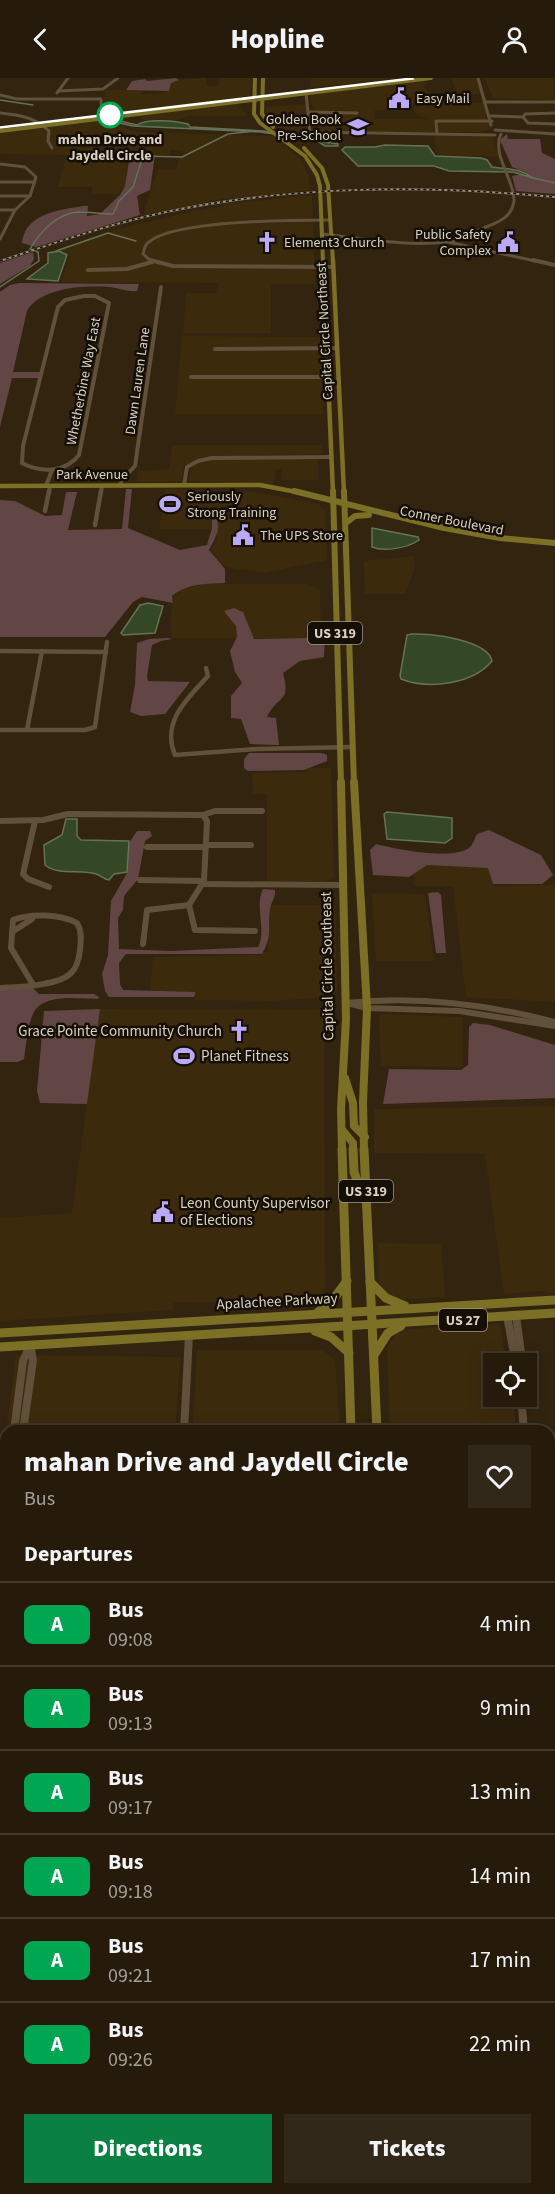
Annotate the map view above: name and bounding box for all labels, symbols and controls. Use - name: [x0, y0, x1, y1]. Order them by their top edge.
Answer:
- text: Hopline: [230, 20, 325, 59]
- icon: back: [24, 23, 57, 56]
- icon: person: [498, 23, 531, 56]
- public building icon: Easy Mail: [387, 86, 411, 110]
- place label: Easy Mail: [416, 89, 470, 109]
- marker: mahan Drive and Jaydell Circle: [97, 102, 123, 128]
- place label: Golden Book Pre-School: [266, 110, 341, 146]
- school or university icon: Golden Book Pre-School: [346, 115, 370, 139]
- place label: mahan Drive and Jaydell Circle: [58, 130, 162, 166]
- place label: Public Safety Complex: [415, 225, 492, 261]
- church icon: Element3 Church: [255, 230, 279, 254]
- public building icon: Public Safety Complex: [496, 230, 520, 254]
- place label: Element3 Church: [284, 233, 385, 253]
- street label: Capital Circle Northeast: [311, 261, 339, 400]
- street label: Whetherbine Way East: [62, 315, 106, 447]
- street label: Dawn Lauren Lane: [121, 326, 155, 436]
- street label: Park Avenue: [56, 465, 128, 485]
- place label: Seriously Strong Training: [187, 487, 276, 523]
- sports icon: Seriously Strong Training: [158, 492, 182, 516]
- street label: Conner Boulevard: [398, 501, 505, 541]
- public building icon: The UPS Store: [231, 523, 255, 547]
- place label: The UPS Store: [260, 526, 343, 546]
- road number: US 319: [308, 622, 362, 644]
- street label: Capital Circle Southeast: [316, 891, 339, 1041]
- church icon: Grace Pointe Community Church: [227, 1019, 251, 1043]
- place label: Grace Pointe Community Church: [18, 1021, 222, 1042]
- sports icon: Planet Fitness: [172, 1044, 196, 1068]
- place label: Planet Fitness: [201, 1046, 289, 1067]
- road number: US 319: [339, 1180, 393, 1202]
- place label: Leon County Supervisor of Elections: [180, 1193, 331, 1231]
- public building icon: Leon County Supervisor of Elections: [151, 1200, 175, 1224]
- street label: Apalachee Parkway: [216, 1288, 338, 1315]
- road number: US 27: [439, 1309, 487, 1331]
- map controls: [483, 1353, 537, 1407]
- button: locate: [483, 1353, 537, 1407]
- text: mahan Drive and Jaydell Circle: [24, 1442, 409, 1482]
- button: heart: [468, 1445, 531, 1508]
- text: Bus: [24, 1485, 55, 1513]
- text: Departures: [24, 1538, 133, 1570]
- text: Bus: [108, 1594, 144, 1626]
- text: 4 min: [480, 1608, 531, 1640]
- text: A: [51, 1609, 63, 1639]
- text: 09:08: [108, 1626, 153, 1654]
- text: Bus: [108, 1678, 144, 1710]
- text: 9 min: [480, 1692, 531, 1724]
- text: A: [51, 1693, 63, 1723]
- text: 09:13: [108, 1710, 153, 1738]
- text: Bus: [108, 1762, 144, 1794]
- text: 13 min: [469, 1776, 531, 1808]
- text: A: [51, 1777, 63, 1807]
- text: 09:17: [108, 1794, 153, 1822]
- text: Bus: [108, 1846, 144, 1878]
- text: 14 min: [469, 1860, 531, 1892]
- text: A: [51, 1861, 63, 1891]
- text: 09:18: [108, 1878, 153, 1906]
- text: Bus: [108, 1930, 144, 1962]
- text: 17 min: [469, 1944, 531, 1976]
- text: A: [51, 1945, 63, 1975]
- text: 09:21: [108, 1962, 153, 1990]
- text: Bus: [108, 2014, 144, 2046]
- text: 22 min: [469, 2028, 531, 2060]
- text: A: [51, 2029, 63, 2059]
- text: 09:26: [108, 2046, 153, 2074]
- button: Directions: [24, 2114, 272, 2183]
- button: Tickets: [284, 2114, 531, 2183]

